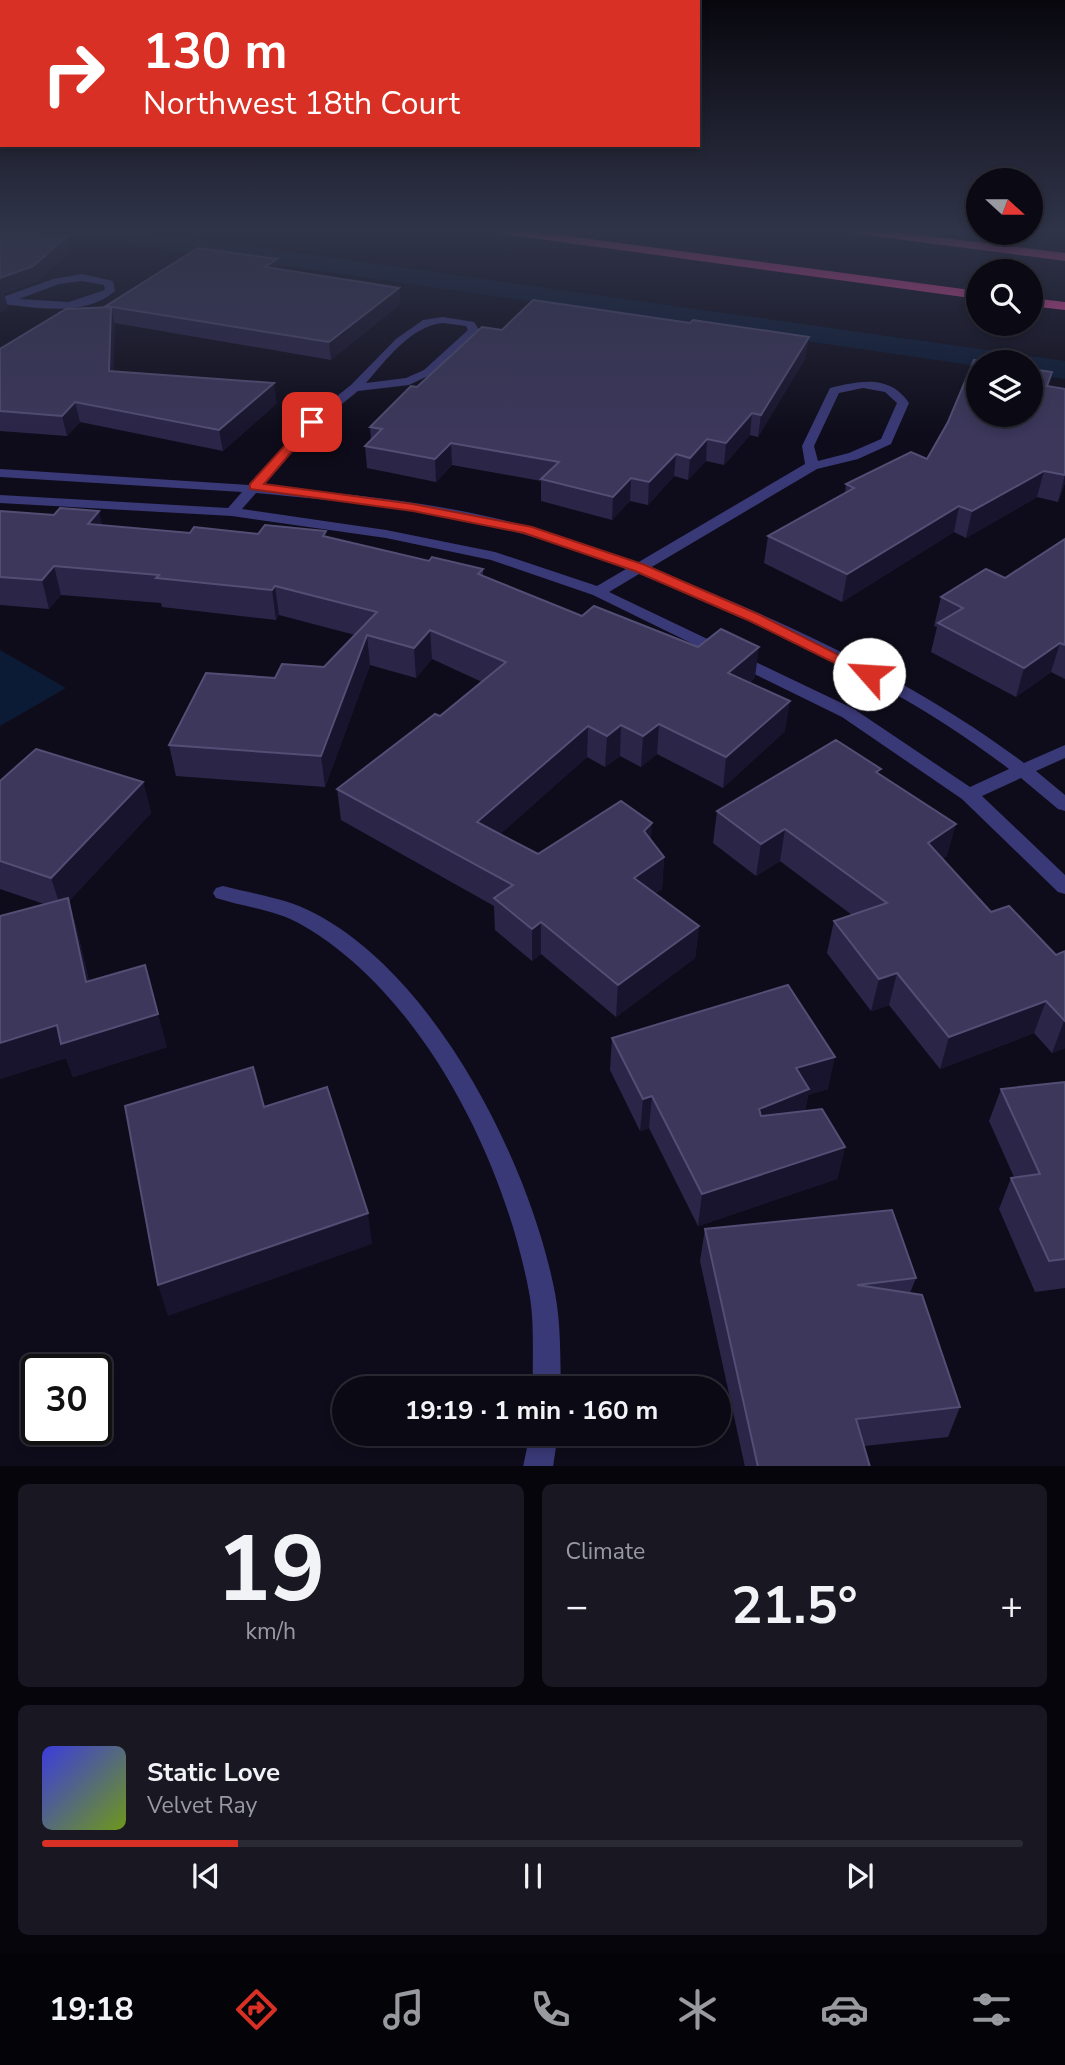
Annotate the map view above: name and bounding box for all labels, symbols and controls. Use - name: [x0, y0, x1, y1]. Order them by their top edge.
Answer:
- text: 130 m: [143, 18, 287, 85]
- icon: right: [28, 28, 119, 119]
- text: Northwest 18th Court: [143, 82, 460, 125]
- north arrow: [966, 168, 1043, 245]
- map controls: [966, 168, 1043, 427]
- button: search: [966, 259, 1043, 336]
- button: layers: [966, 350, 1043, 427]
- pin: [282, 392, 342, 452]
- icon: arrive: [293, 403, 331, 441]
- position arrow: [832, 637, 906, 711]
- speed limit sign: 30: [21, 1354, 112, 1445]
- text: 19:19 · 1 min · 160 m: [405, 1393, 658, 1428]
- text: 19: [216, 1508, 325, 1632]
- text: Climate: [566, 1536, 645, 1567]
- text: 21.5°: [731, 1570, 857, 1641]
- text: −: [566, 1581, 588, 1632]
- text: +: [1000, 1581, 1023, 1632]
- text: km/h: [245, 1616, 296, 1647]
- text: Static Love: [147, 1755, 280, 1790]
- text: Velvet Ray: [147, 1790, 257, 1821]
- icon: previous: [187, 1857, 225, 1895]
- icon: pause: [514, 1857, 552, 1895]
- icon: next: [841, 1857, 879, 1895]
- icon: directions: [232, 1985, 281, 2034]
- icon: music: [379, 1985, 428, 2034]
- icon: phone: [526, 1985, 575, 2034]
- icon: climate: [673, 1985, 722, 2034]
- icon: car: [820, 1985, 869, 2034]
- icon: filters: [967, 1985, 1016, 2034]
- text: 19:18: [49, 1988, 134, 2031]

